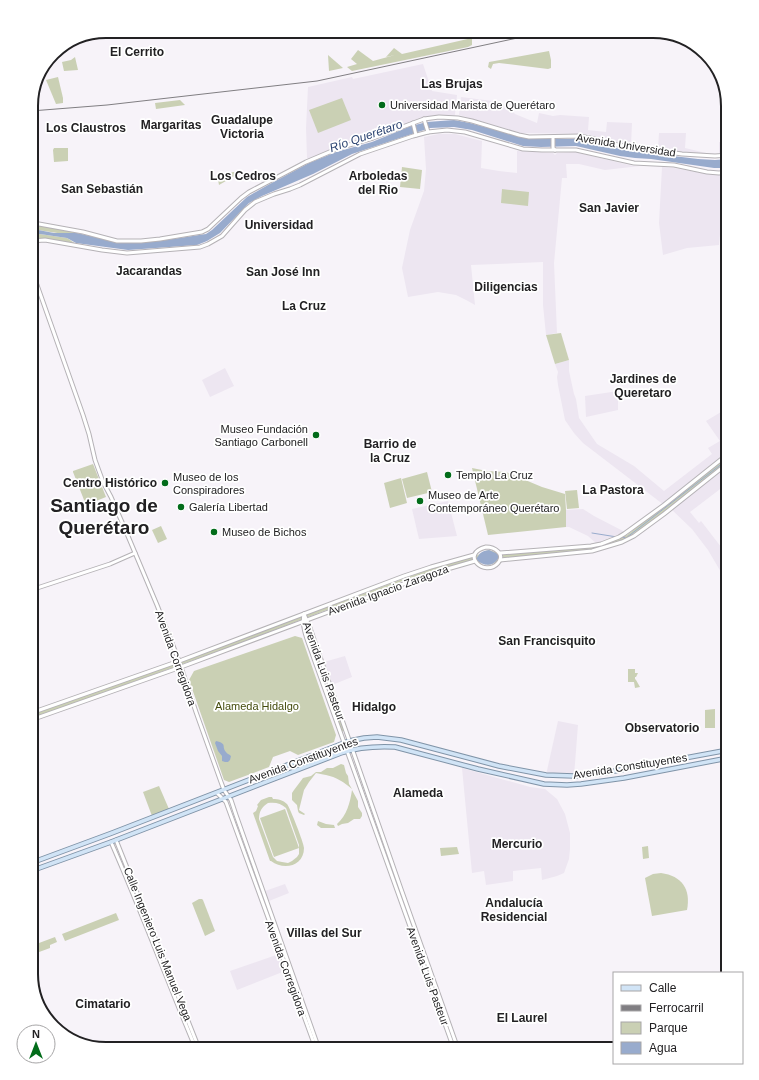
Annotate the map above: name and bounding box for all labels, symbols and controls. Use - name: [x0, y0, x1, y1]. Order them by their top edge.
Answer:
- district label: El Cerrito: [110, 45, 164, 59]
- district label: Las Brujas: [421, 77, 483, 91]
- place label: Universidad Marista de Querétaro: [390, 99, 555, 111]
- marker: Universidad Marista de Querétaro: [377, 100, 387, 110]
- district label: Guadalupe Victoria: [211, 113, 273, 141]
- water label: Río Querétaro: [328, 117, 405, 155]
- district label: Margaritas: [141, 118, 202, 132]
- district label: Los Claustros: [46, 121, 126, 135]
- street label: Avenida Universidad: [575, 131, 677, 159]
- district label: Los Cedros: [210, 169, 276, 183]
- district label: Arboledas del Rio: [349, 169, 408, 197]
- district label: San Sebastián: [61, 182, 143, 196]
- district label: San Javier: [579, 201, 639, 215]
- district label: Universidad: [245, 218, 313, 232]
- district label: Jacarandas: [116, 264, 182, 278]
- district label: San José Inn: [246, 265, 320, 279]
- district label: Diligencias: [474, 280, 538, 294]
- district label: La Cruz: [282, 299, 326, 313]
- district label: Jardines de Queretaro: [610, 372, 677, 400]
- place label: Museo Fundación Santiago Carbonell: [214, 423, 308, 448]
- marker: Museo Fundación Santiago Carbonell: [311, 430, 321, 440]
- district label: Barrio de la Cruz: [364, 437, 417, 465]
- place label: Templo La Cruz: [456, 469, 533, 481]
- marker: Templo La Cruz: [443, 470, 453, 480]
- place label: Museo de los Conspiradores: [173, 471, 245, 496]
- district label: Centro Histórico: [63, 476, 157, 490]
- marker: Museo de los Conspiradores: [160, 478, 170, 488]
- district label: La Pastora: [582, 483, 644, 497]
- place label: Museo de Arte Contemporáneo Querétaro: [428, 489, 559, 514]
- district label: Santiago de Querétaro: [50, 495, 158, 538]
- marker: Museo de Arte Contemporáneo Querétaro: [415, 496, 425, 506]
- place label: Galería Libertad: [189, 501, 268, 513]
- marker: Galería Libertad: [176, 502, 186, 512]
- place label: Museo de Bichos: [222, 526, 307, 538]
- marker: Museo de Bichos: [209, 527, 219, 537]
- street label: Avenida Ignacio Zaragoza: [326, 562, 451, 617]
- street label: Avenida Corregidora: [153, 609, 199, 708]
- street label: Avenida Luis Pasteur: [301, 620, 347, 722]
- district label: San Francisquito: [498, 634, 596, 648]
- park label: Alameda Hidalgo: [215, 700, 299, 712]
- district label: Hidalgo: [352, 700, 396, 714]
- district label: Observatorio: [625, 721, 699, 735]
- street label: Avenida Constituyentes: [247, 734, 360, 785]
- street label: Avenida Constituyentes: [572, 751, 688, 781]
- district label: Alameda: [393, 786, 443, 800]
- district label: Mercurio: [492, 837, 542, 851]
- street label: Calle Ingeniero Luis Manuel Vega: [122, 865, 195, 1023]
- district label: Andalucía Residencial: [481, 896, 547, 924]
- street label: Avenida Corregidora: [263, 919, 309, 1018]
- street label: Avenida Luis Pasteur: [405, 925, 451, 1027]
- district label: Villas del Sur: [286, 926, 362, 940]
- legend: [613, 972, 743, 1064]
- text: Calle: [649, 981, 677, 995]
- district label: Cimatario: [75, 997, 131, 1011]
- text: Ferrocarril: [649, 1001, 704, 1015]
- district label: El Laurel: [497, 1011, 547, 1025]
- text: Parque: [649, 1021, 688, 1035]
- north arrow: [16, 1024, 56, 1064]
- text: N: [32, 1028, 40, 1040]
- text: Agua: [649, 1041, 677, 1055]

